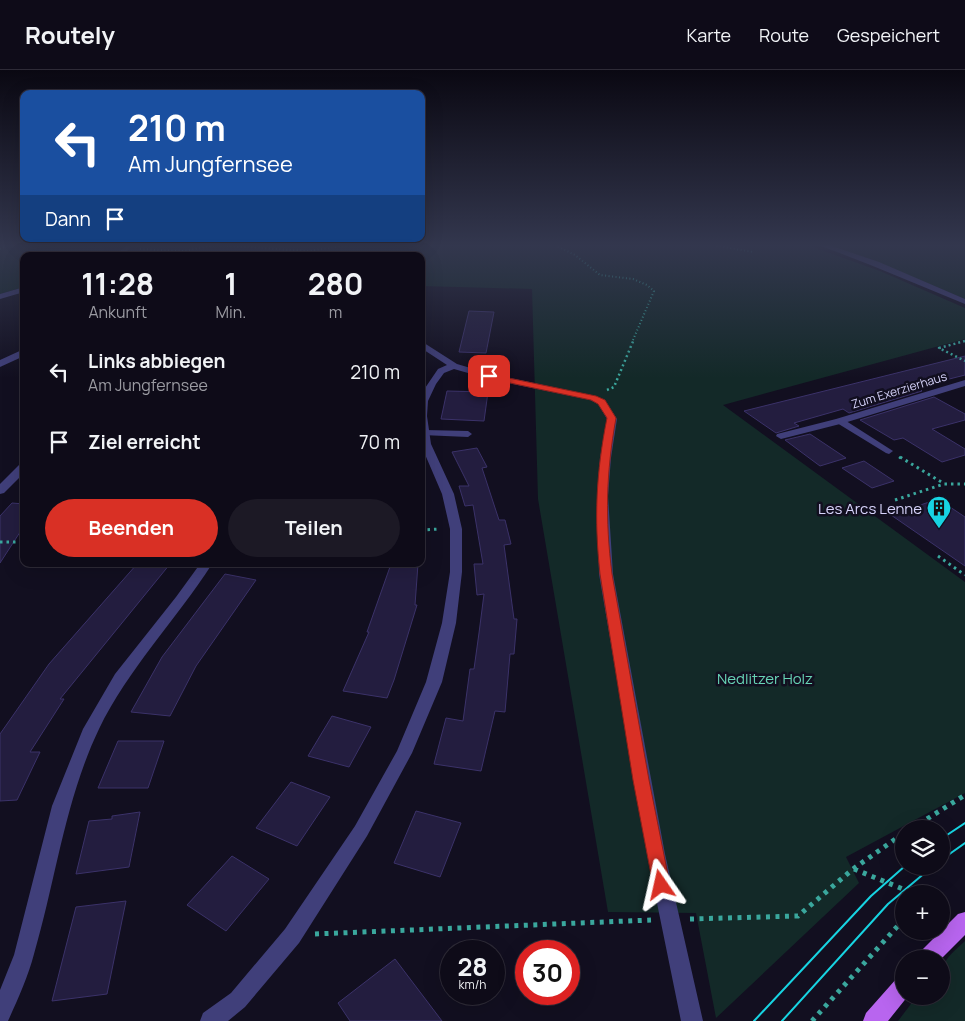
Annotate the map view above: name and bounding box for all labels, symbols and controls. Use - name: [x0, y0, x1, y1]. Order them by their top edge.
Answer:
- text: Routely: [25, 18, 115, 51]
- text: Karte: [686, 23, 731, 47]
- text: Route: [759, 23, 809, 47]
- text: Gespeichert: [837, 23, 940, 47]
- text: 210 m: [128, 104, 226, 152]
- icon: left: [45, 110, 110, 175]
- text: Am Jungfernsee: [128, 149, 293, 179]
- icon: arrive: [101, 205, 129, 233]
- text: Dann: [45, 206, 91, 232]
- text: 11:28: [81, 263, 154, 304]
- text: 1: [224, 263, 237, 304]
- text: 280: [308, 263, 364, 304]
- text: Ankunft: [88, 301, 147, 323]
- text: Min.: [216, 301, 246, 323]
- text: m: [329, 301, 342, 323]
- text: Links abbiegen: [88, 348, 225, 374]
- pin: [468, 355, 510, 397]
- icon: left: [45, 358, 73, 386]
- text: 210 m: [350, 359, 400, 385]
- icon: arrive: [475, 362, 503, 390]
- street label: Zum Exerzierhaus: [849, 367, 949, 413]
- text: Am Jungfernsee: [88, 374, 208, 396]
- icon: arrive: [45, 428, 73, 456]
- text: Ziel erreicht: [88, 429, 201, 455]
- text: 70 m: [359, 429, 400, 455]
- building icon: Les Arcs Lenne: [926, 495, 952, 529]
- place label: Les Arcs Lenne: [818, 498, 922, 519]
- button: Beenden: [45, 499, 218, 557]
- button: Teilen: [228, 499, 400, 557]
- park label: Nedlitzer Holz: [717, 668, 813, 689]
- map controls: [895, 820, 950, 1005]
- button: layers: [895, 820, 950, 875]
- position arrow: [634, 858, 686, 910]
- button: +: [895, 885, 950, 940]
- speed limit sign: 30: [515, 940, 580, 1005]
- text: 28: [457, 949, 488, 984]
- button: −: [895, 950, 950, 1005]
- text: km/h: [459, 976, 486, 993]

